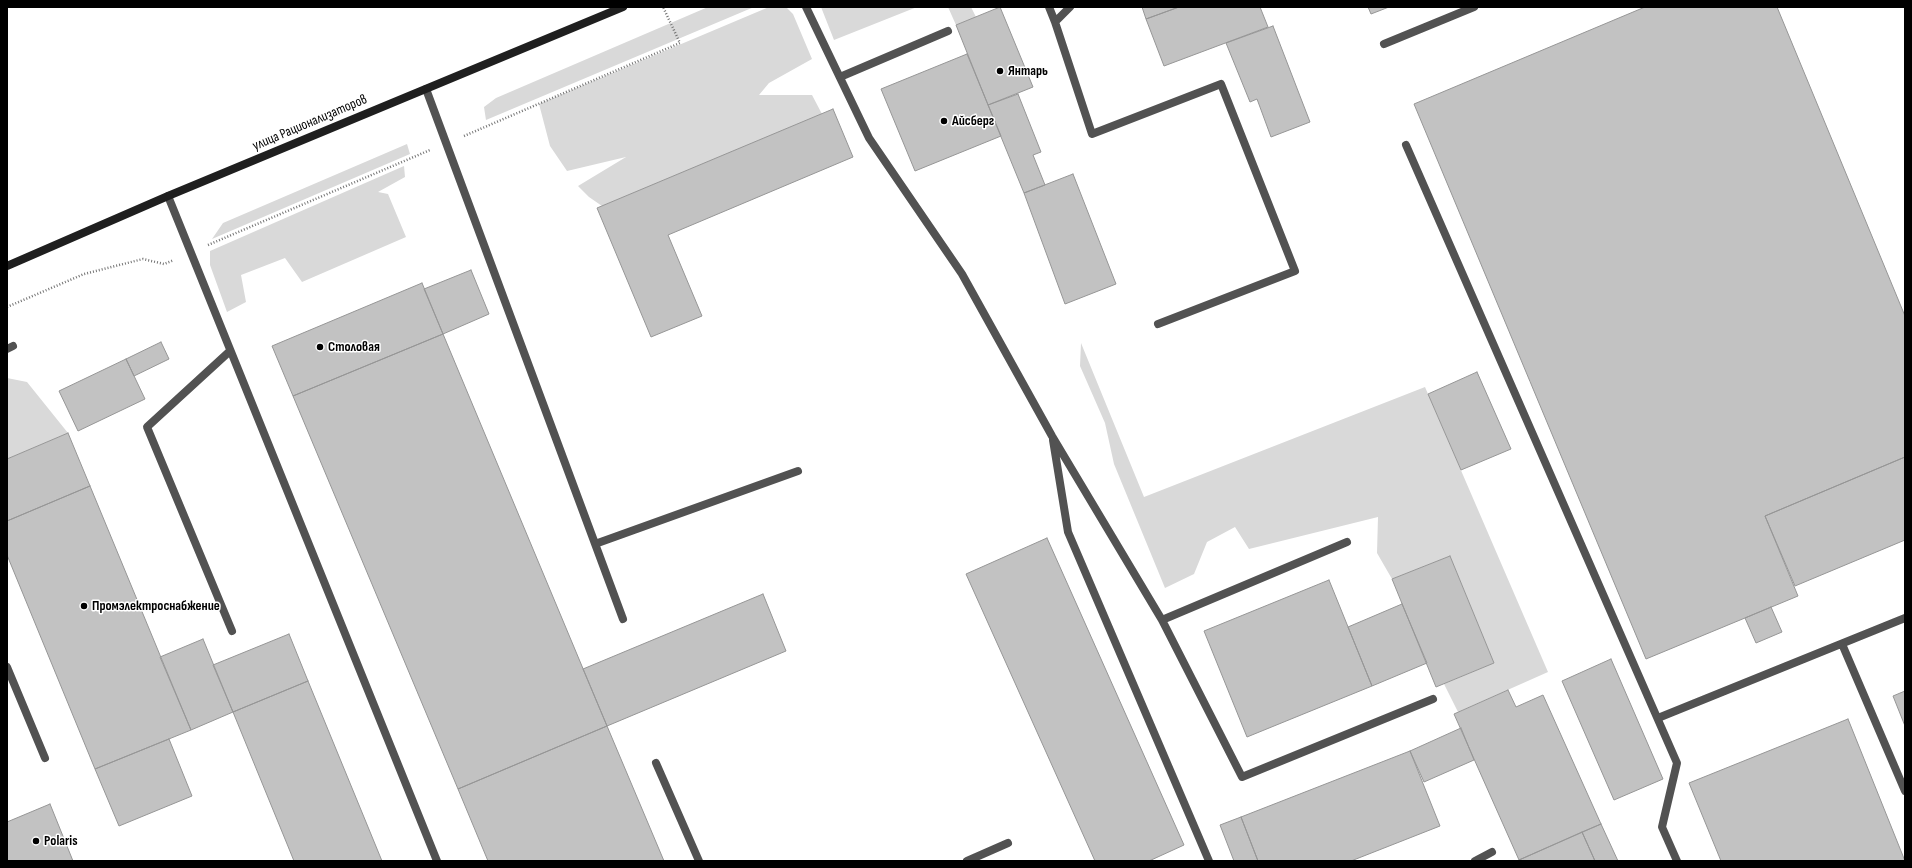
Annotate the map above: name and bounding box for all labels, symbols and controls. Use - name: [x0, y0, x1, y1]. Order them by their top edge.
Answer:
- place label: Янтарь: [1008, 63, 1048, 79]
- marker: Янтарь: [995, 66, 1005, 76]
- street label: улица Рационализаторов: [250, 91, 370, 155]
- place label: Айсберг: [952, 113, 994, 129]
- marker: Айсберг: [939, 116, 949, 126]
- place label: Столовая: [328, 339, 380, 355]
- marker: Столовая: [315, 342, 325, 352]
- place label: Промэлектроснабжение: [92, 598, 220, 614]
- marker: Промэлектроснабжение: [79, 601, 89, 611]
- place label: Polaris: [44, 833, 78, 849]
- marker: Polaris: [31, 836, 41, 846]

